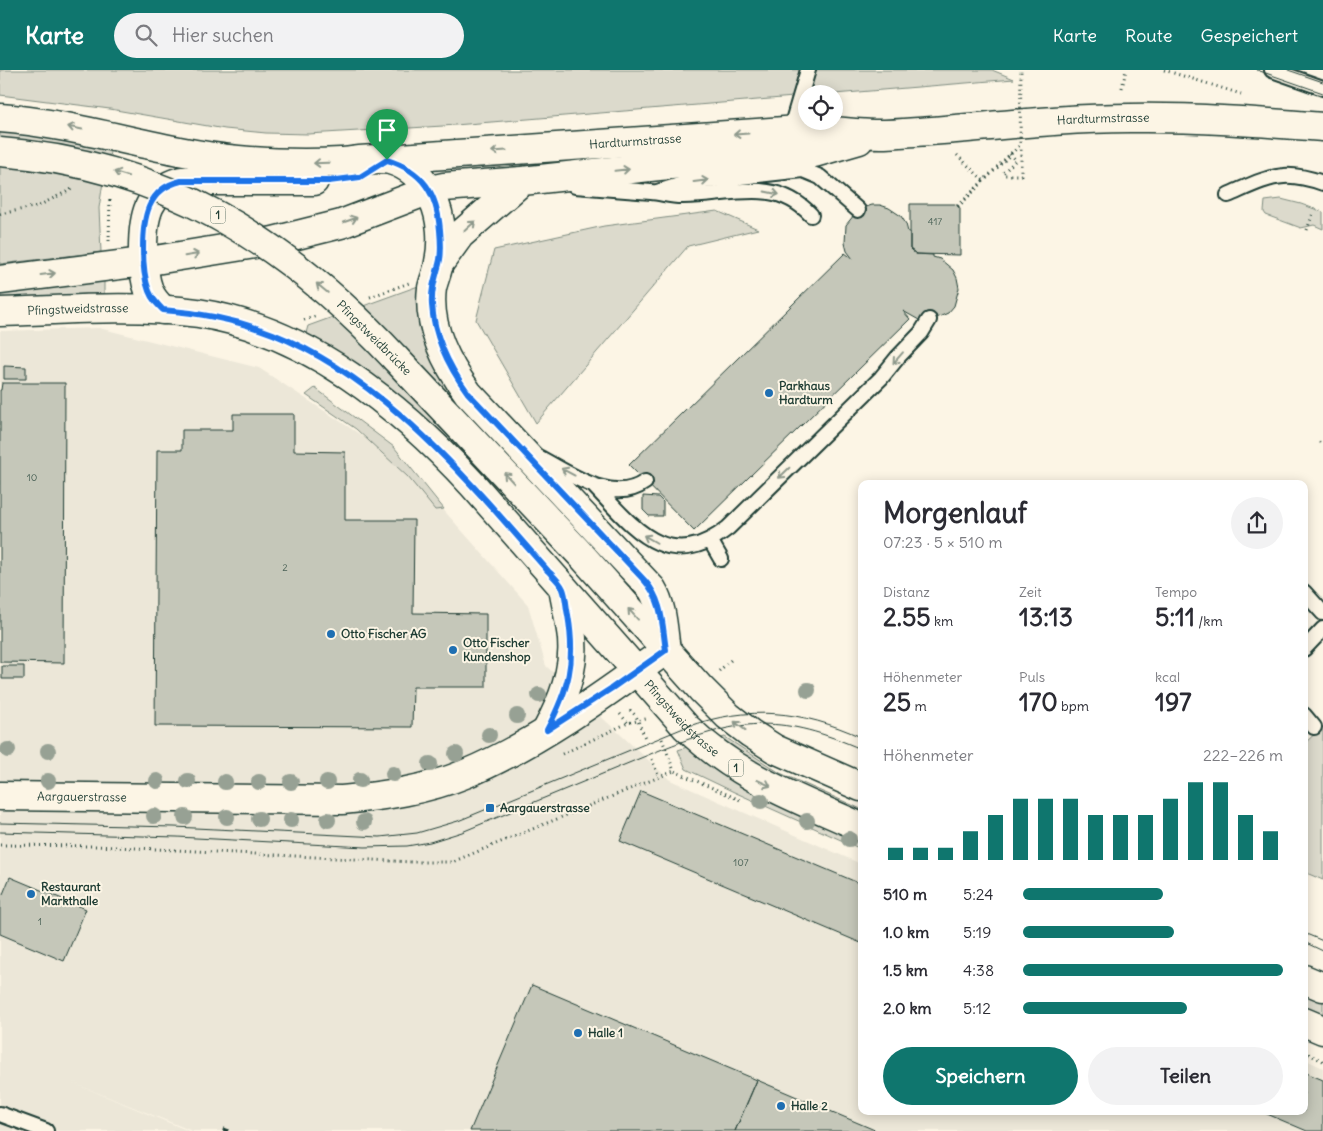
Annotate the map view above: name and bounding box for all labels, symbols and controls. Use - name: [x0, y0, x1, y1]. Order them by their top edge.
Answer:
- search box: [114, 13, 464, 58]
- text: Karte: [25, 20, 84, 50]
- icon: search: [132, 21, 160, 49]
- text: Hier suchen: [172, 23, 274, 47]
- text: Karte: [1053, 24, 1097, 47]
- text: Route: [1125, 24, 1172, 47]
- text: Gespeichert: [1200, 24, 1298, 47]
- map controls: [798, 85, 843, 130]
- button: locate: [798, 85, 843, 130]
- pin: [366, 109, 408, 160]
- street label: Hardturmstrasse: [1057, 110, 1149, 128]
- icon: arrive: [373, 116, 401, 144]
- one-way arrow: [67, 123, 83, 132]
- one-way arrow: [733, 129, 749, 139]
- street label: Hardturmstrasse: [589, 130, 682, 152]
- one-way arrow: [492, 146, 508, 156]
- one-way arrow: [313, 158, 329, 168]
- one-way arrow: [614, 165, 630, 175]
- one-way arrow: [114, 169, 130, 179]
- one-way arrow: [693, 176, 709, 186]
- one-way arrow: [764, 188, 780, 198]
- road number: 1: [210, 206, 226, 224]
- one-way arrow: [342, 215, 357, 224]
- house number: 417: [928, 215, 942, 228]
- one-way arrow: [463, 220, 476, 232]
- one-way arrow: [183, 249, 199, 259]
- one-way arrow: [40, 269, 56, 279]
- one-way arrow: [316, 283, 329, 294]
- street label: Pfingstweidbrücke: [334, 297, 415, 378]
- street label: Pfingstweidstrasse: [27, 300, 129, 318]
- one-way arrow: [893, 351, 904, 364]
- place label: Parkhaus Hardturm: [779, 378, 833, 407]
- marker: Parkhaus Hardturm: [763, 387, 775, 399]
- one-way arrow: [560, 467, 575, 477]
- one-way arrow: [778, 467, 790, 479]
- house number: 10: [27, 471, 37, 484]
- one-way arrow: [503, 472, 515, 485]
- text: Morgenlauf: [883, 495, 1027, 531]
- button: share: [1231, 497, 1283, 549]
- text: 07:23 · 5 × 510 m: [883, 532, 1003, 552]
- one-way arrow: [643, 534, 658, 544]
- house number: 2: [282, 561, 288, 574]
- text: Distanz: [883, 583, 930, 601]
- text: Zeit: [1019, 583, 1042, 601]
- text: Tempo: [1155, 583, 1197, 601]
- text: 2.55: [883, 601, 931, 633]
- text: 13:13: [1019, 601, 1073, 633]
- text: 5:11: [1155, 601, 1195, 633]
- one-way arrow: [628, 608, 639, 621]
- text: km: [931, 612, 953, 630]
- text: /km: [1195, 612, 1223, 630]
- place label: Otto Fischer AG: [341, 626, 427, 641]
- marker: Otto Fischer AG: [325, 628, 337, 640]
- place label: Otto Fischer Kundenshop: [463, 635, 531, 665]
- marker: Otto Fischer Kundenshop: [447, 644, 459, 656]
- text: Höhenmeter: [883, 668, 962, 686]
- text: Puls: [1019, 668, 1045, 686]
- text: kcal: [1155, 668, 1180, 686]
- street label: Pfingstweidstrasse: [641, 677, 722, 760]
- text: 25: [883, 686, 911, 718]
- text: 170: [1019, 686, 1058, 718]
- text: 197: [1155, 686, 1192, 718]
- text: m: [911, 697, 927, 715]
- text: bpm: [1058, 697, 1089, 715]
- one-way arrow: [734, 720, 747, 731]
- text: Höhenmeter: [883, 745, 974, 765]
- text: 222–226 m: [1203, 745, 1283, 765]
- road number: 1: [728, 760, 744, 776]
- one-way arrow: [756, 779, 771, 789]
- street label: Aargauerstrasse: [37, 788, 127, 804]
- place label: Aargauerstrasse: [500, 800, 590, 816]
- marker: Aargauerstrasse: [484, 802, 496, 814]
- house number: 107: [733, 856, 749, 869]
- place label: Restaurant Markthalle: [41, 879, 102, 908]
- text: 510 m: [883, 884, 927, 904]
- text: 5:24: [963, 884, 994, 904]
- marker: Restaurant Markthalle: [25, 888, 37, 900]
- house number: 1: [38, 915, 42, 928]
- text: 1.0 km: [883, 922, 929, 942]
- text: 5:19: [963, 922, 991, 942]
- text: 1.5 km: [883, 960, 928, 980]
- text: 4:38: [963, 960, 994, 980]
- text: 2.0 km: [883, 998, 932, 1018]
- text: 5:12: [963, 998, 991, 1018]
- place label: Halle 1: [588, 1025, 623, 1040]
- marker: Halle 1: [572, 1027, 584, 1039]
- button: Speichern: [883, 1047, 1078, 1105]
- button: Teilen: [1088, 1047, 1283, 1105]
- place label: Halle 2: [791, 1098, 828, 1113]
- marker: Halle 2: [775, 1100, 787, 1112]

